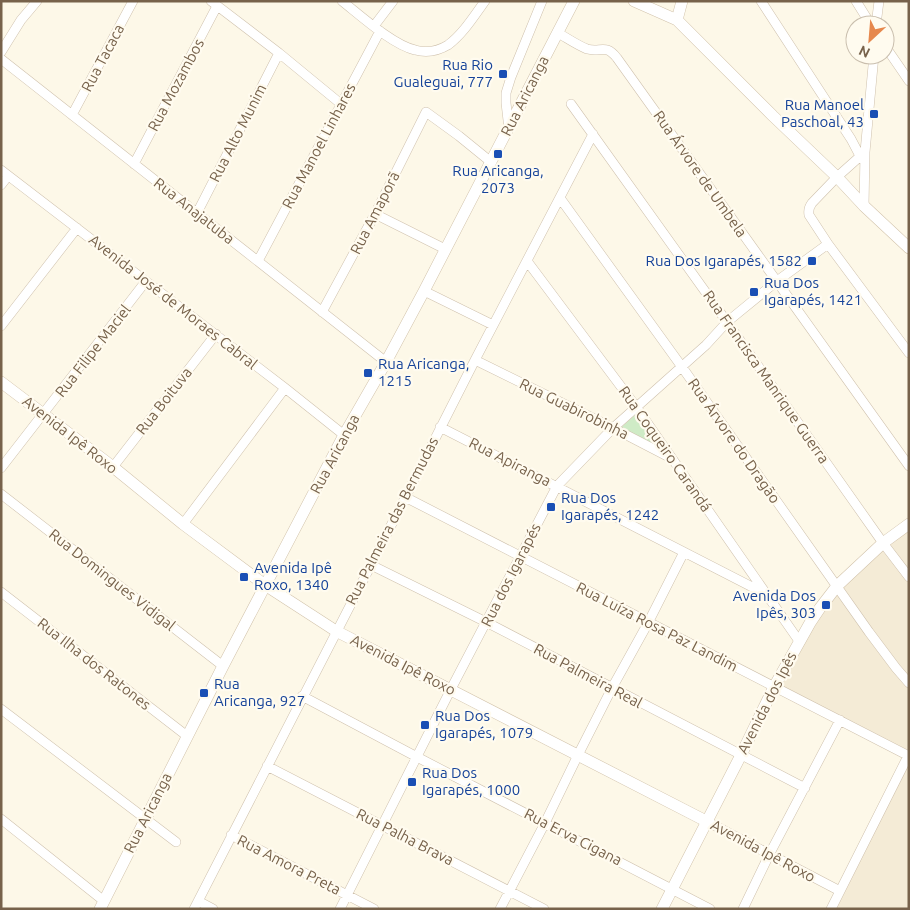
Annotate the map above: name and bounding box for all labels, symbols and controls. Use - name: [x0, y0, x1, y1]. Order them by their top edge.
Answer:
- north arrow: [845, 15, 895, 65]
- street label: Rua Tacaca: [78, 21, 127, 94]
- street label: Rua Mozambos: [144, 36, 207, 134]
- text: N: [856, 42, 873, 61]
- street label: Rua Aricanga: [497, 53, 552, 139]
- place label: Rua Rio Gualeguai, 777: [394, 56, 493, 90]
- marker: Rua Rio Gualeguai, 777: [497, 68, 509, 80]
- street label: Rua Manoel Linhares: [278, 80, 359, 211]
- street label: Rua Alto Munim: [206, 81, 270, 185]
- place label: Rua Manoel Paschoal, 43: [781, 96, 864, 130]
- street label: Rua Árvore de Umbela: [650, 107, 751, 240]
- marker: Rua Manoel Paschoal, 43: [868, 108, 880, 120]
- marker: Rua Aricanga, 2073: [492, 148, 504, 160]
- place label: Rua Aricanga, 2073: [452, 162, 544, 196]
- street label: Rua Amaporã: [346, 169, 403, 257]
- street label: Rua Anajatuba: [151, 174, 238, 247]
- street label: Avenida José de Moraes Cabral: [86, 231, 261, 373]
- place label: Rua Dos Igarapés, 1582: [646, 252, 802, 269]
- marker: Rua Dos Igarapés, 1582: [806, 255, 818, 267]
- place label: Rua Dos Igarapés, 1421: [764, 274, 862, 308]
- marker: Rua Dos Igarapés, 1421: [748, 286, 760, 298]
- street label: Rua Francisca Manrique Guerra: [700, 287, 833, 467]
- street label: Rua Filipe Maciel: [51, 301, 134, 400]
- place label: Rua Aricanga, 1215: [378, 355, 469, 389]
- street label: Rua Boituva: [132, 364, 195, 438]
- marker: Rua Aricanga, 1215: [362, 367, 374, 379]
- street label: Rua Guabirobinha: [517, 375, 632, 442]
- street label: Rua Árvore do Dragão: [685, 375, 784, 506]
- street label: Rua Coqueiro Carandá: [616, 383, 715, 515]
- street label: Avenida Ipê Roxo: [19, 392, 121, 477]
- street label: Rua Aricanga: [306, 411, 363, 496]
- street label: Rua Palmeira das Bermudas: [342, 434, 441, 607]
- street label: Rua Apiranga: [466, 434, 554, 489]
- place label: Rua Dos Igarapés, 1242: [561, 489, 659, 523]
- marker: Rua Dos Igarapés, 1242: [545, 501, 557, 513]
- street label: Rua dos Igarapés: [477, 520, 544, 629]
- street label: Rua Domingues Vidigal: [46, 525, 179, 634]
- place label: Avenida Ipê Roxo, 1340: [254, 559, 332, 593]
- marker: Avenida Ipê Roxo, 1340: [238, 571, 250, 583]
- street label: Rua Luíza Rosa Paz Landim: [574, 578, 741, 675]
- place label: Avenida Dos Ipês, 303: [733, 587, 816, 621]
- marker: Avenida Dos Ipês, 303: [820, 599, 832, 611]
- street label: Rua Ilha dos Ratones: [34, 614, 154, 713]
- street label: Avenida Ipê Roxo: [348, 631, 459, 698]
- street label: Rua Palmeira Real: [531, 640, 645, 711]
- street label: Avenida dos Ipês: [734, 649, 800, 757]
- place label: Rua Aricanga, 927: [214, 675, 305, 709]
- marker: Rua Aricanga, 927: [198, 687, 210, 699]
- place label: Rua Dos Igarapés, 1079: [435, 707, 533, 741]
- marker: Rua Dos Igarapés, 1079: [419, 719, 431, 731]
- place label: Rua Dos Igarapés, 1000: [422, 764, 520, 798]
- street label: Rua Aricanga: [120, 770, 175, 856]
- marker: Rua Dos Igarapés, 1000: [406, 776, 418, 788]
- street label: Rua Palha Brava: [354, 805, 457, 868]
- street label: Rua Erva Cigana: [522, 805, 625, 869]
- street label: Avenida Ipê Roxo: [708, 816, 818, 885]
- street label: Rua Amora Preta: [235, 831, 344, 898]

